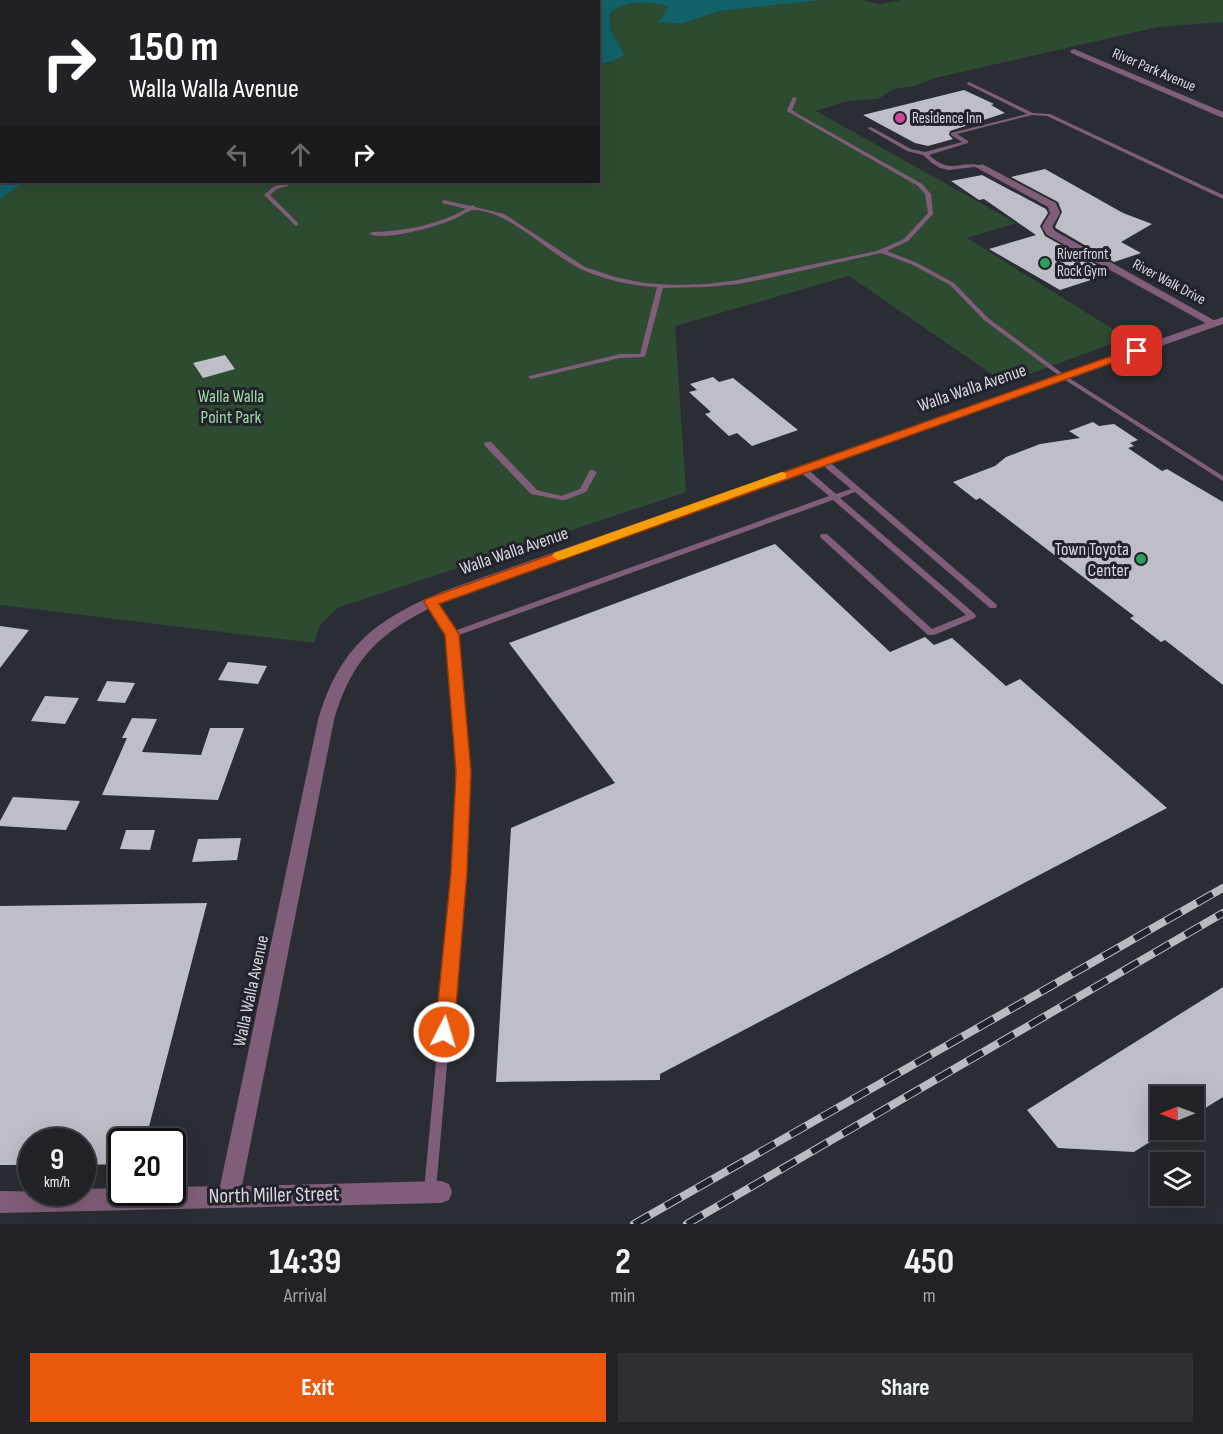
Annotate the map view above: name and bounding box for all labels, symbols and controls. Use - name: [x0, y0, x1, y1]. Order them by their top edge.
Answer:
- text: 150 m: [129, 22, 218, 73]
- icon: right: [30, 24, 108, 102]
- street label: River Park Avenue: [1109, 44, 1199, 96]
- text: Walla Walla Avenue: [129, 73, 299, 105]
- place label: Residence Inn: [912, 109, 982, 128]
- marker: Residence Inn: [893, 111, 907, 125]
- icon: left: [221, 138, 254, 171]
- icon: ahead: [284, 138, 317, 171]
- icon: right: [347, 138, 380, 171]
- place label: Riverfront Rock Gym: [1057, 245, 1109, 281]
- street label: River Walk Drive: [1129, 255, 1209, 309]
- marker: Riverfront Rock Gym: [1038, 256, 1052, 270]
- pin: [1111, 325, 1162, 376]
- icon: arrive: [1120, 334, 1153, 367]
- street label: Walla Walla Avenue: [915, 360, 1029, 416]
- park label: Walla Walla Point Park: [198, 386, 264, 428]
- street label: Walla Walla Avenue: [457, 523, 571, 579]
- place label: Town Toyota Center: [1055, 539, 1129, 581]
- marker: Town Toyota Center: [1134, 552, 1148, 566]
- street label: Walla Walla Avenue: [229, 933, 273, 1049]
- position arrow: [412, 1000, 476, 1064]
- north arrow: [1150, 1086, 1204, 1140]
- map controls: [1150, 1086, 1204, 1206]
- speed limit sign: 20: [108, 1128, 186, 1206]
- text: 9: [50, 1142, 64, 1178]
- button: layers: [1150, 1152, 1204, 1206]
- text: km/h: [44, 1173, 70, 1192]
- street label: North Miller Street: [208, 1181, 340, 1209]
- text: 14:39: [269, 1241, 341, 1284]
- text: 2: [615, 1241, 631, 1284]
- text: 450: [904, 1241, 954, 1284]
- text: Arrival: [284, 1284, 327, 1308]
- text: min: [610, 1284, 635, 1308]
- text: m: [923, 1284, 936, 1308]
- button: Exit: [30, 1353, 606, 1422]
- button: Share: [618, 1353, 1193, 1422]

